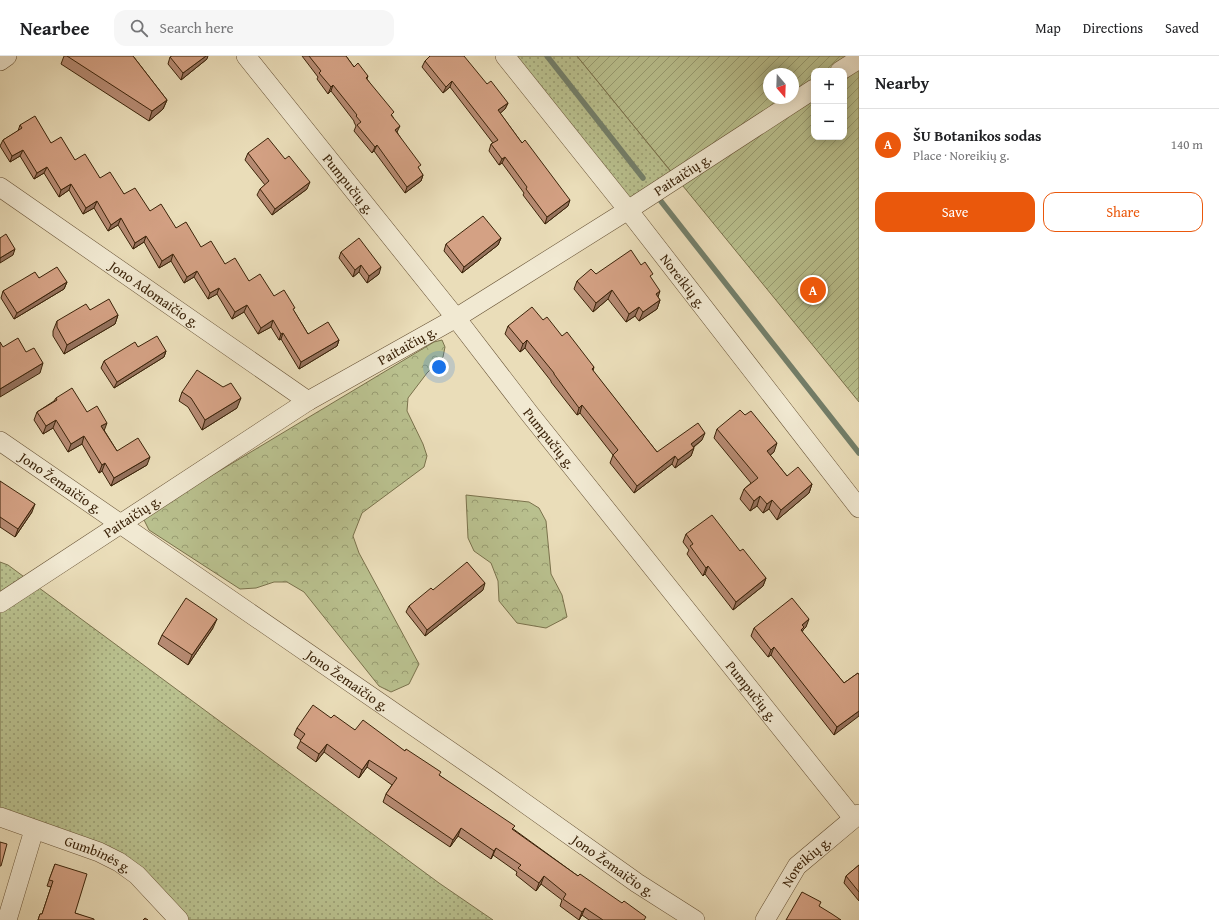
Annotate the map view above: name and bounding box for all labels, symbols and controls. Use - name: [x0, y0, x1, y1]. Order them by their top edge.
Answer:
- search box: [114, 10, 394, 46]
- text: Nearbee: [20, 14, 90, 42]
- icon: search: [128, 17, 150, 39]
- text: Search here: [160, 17, 234, 38]
- text: Map: [1035, 18, 1061, 38]
- text: Directions: [1083, 18, 1143, 38]
- text: Saved: [1165, 18, 1199, 38]
- north arrow: [763, 68, 799, 104]
- map controls: [811, 68, 847, 140]
- button: +: [811, 68, 847, 104]
- text: Nearby: [875, 70, 929, 95]
- button: −: [811, 104, 847, 140]
- text: ŠU Botanikos sodas: [913, 125, 1042, 146]
- text: A: [884, 135, 892, 154]
- text: 140 m: [1171, 135, 1203, 154]
- text: Place · Noreikių g.: [913, 146, 1009, 165]
- street label: Pumpučių g.: [318, 149, 379, 219]
- street label: Paitaičių g.: [650, 149, 715, 201]
- button: Save: [875, 192, 1035, 232]
- button: Share: [1043, 192, 1203, 232]
- street label: Noreikių g.: [655, 249, 711, 313]
- street label: Jono Adomaičio g.: [104, 255, 203, 333]
- pin: A: [800, 275, 826, 305]
- street label: Paitaičių g.: [374, 321, 440, 370]
- your location: [429, 357, 449, 377]
- street label: Pumpučių g.: [519, 404, 580, 473]
- street label: Jono Žemaičio g.: [14, 446, 106, 519]
- street label: Paitaičių g.: [100, 490, 165, 542]
- street label: Jono Žemaičio g.: [300, 644, 393, 716]
- street label: Pumpučių g.: [721, 657, 782, 726]
- street label: Jono Žemaičio g.: [566, 829, 658, 902]
- street label: Gumbinės g.: [62, 831, 136, 878]
- street label: Noreikių g.: [777, 832, 835, 891]

